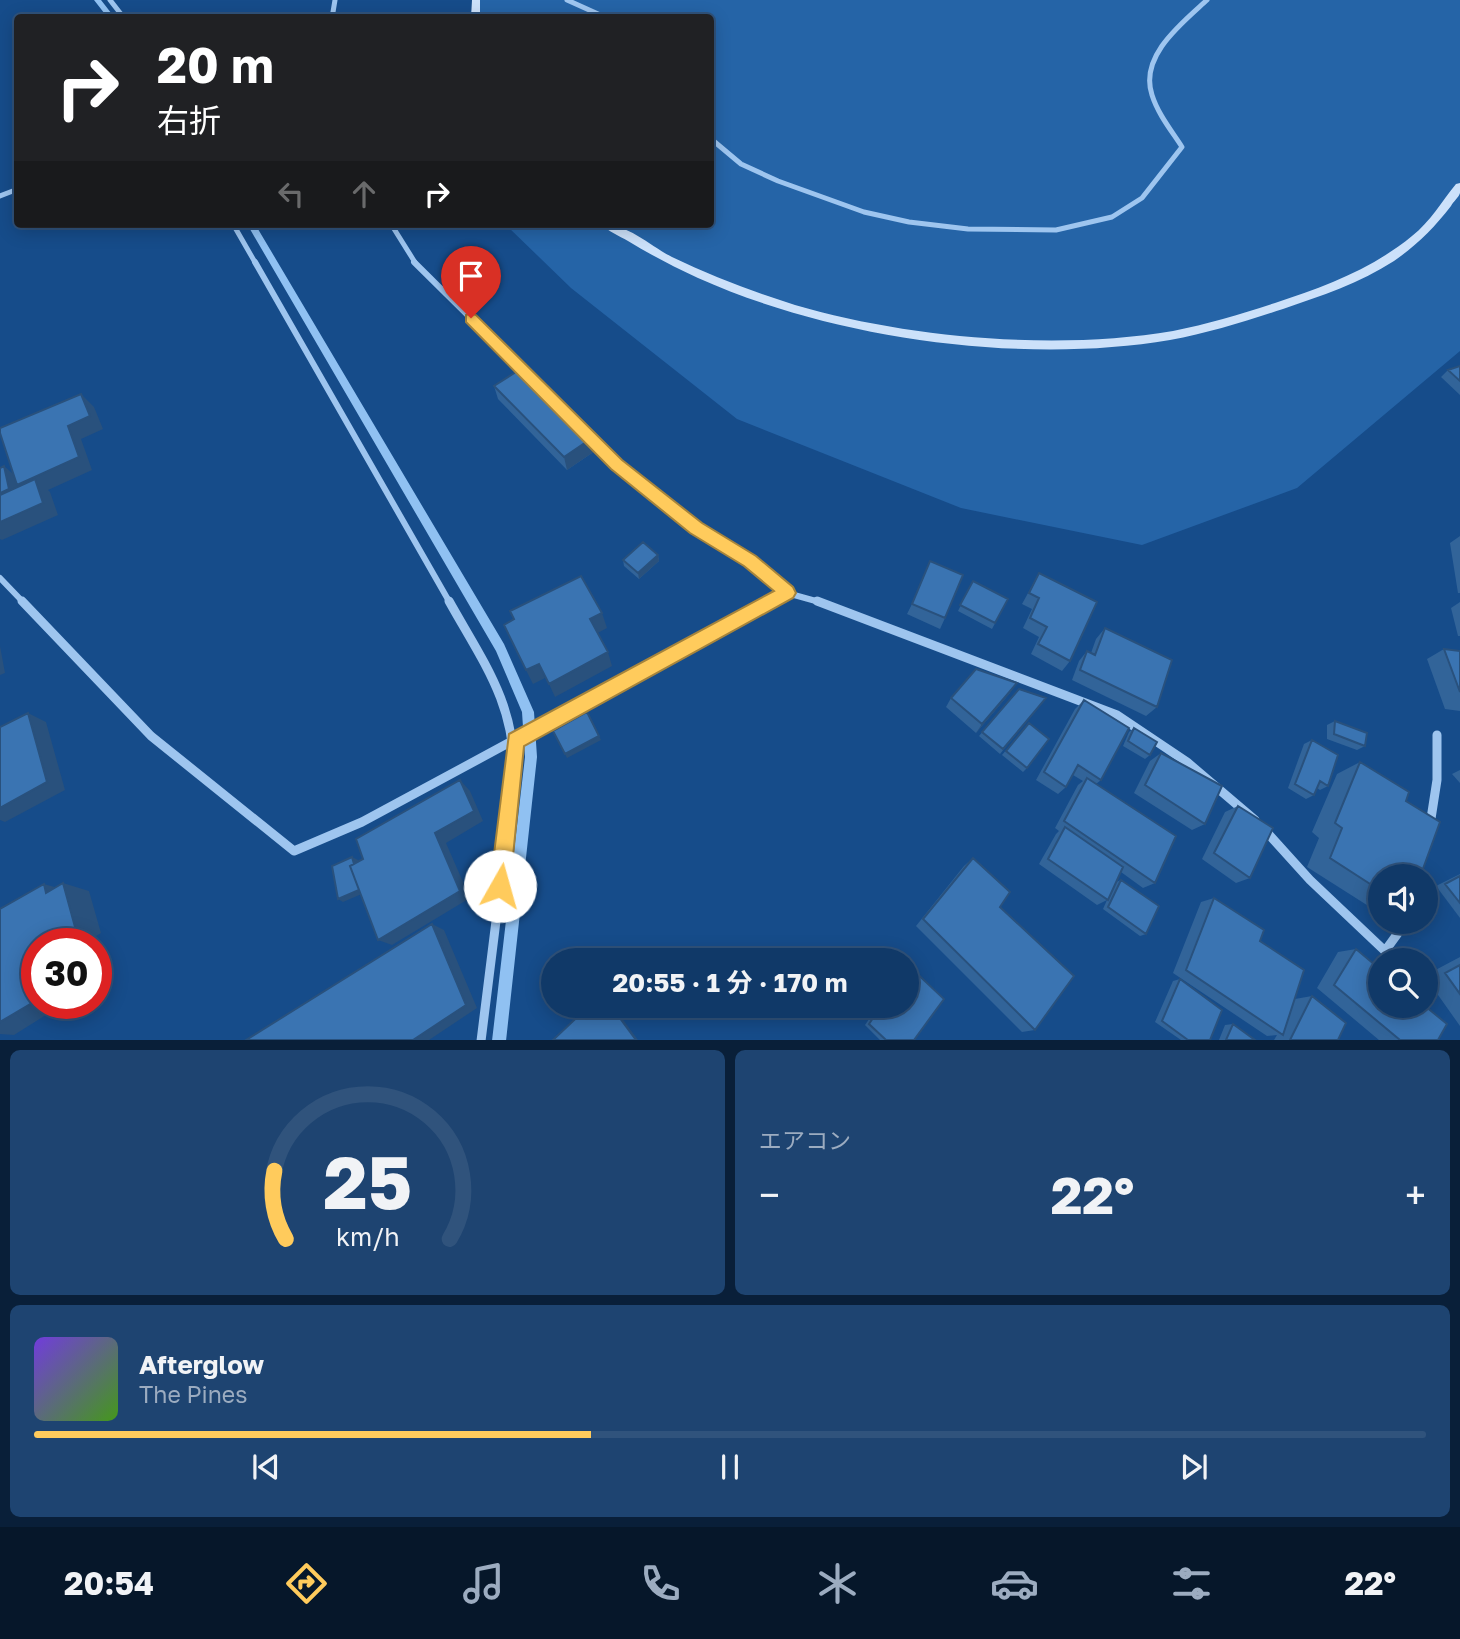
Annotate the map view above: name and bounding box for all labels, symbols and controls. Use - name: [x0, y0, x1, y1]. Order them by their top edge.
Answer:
- text: 20 m: [157, 35, 274, 94]
- icon: right: [42, 42, 133, 133]
- text: 右折: [157, 101, 221, 139]
- icon: left: [272, 175, 310, 213]
- icon: ahead: [345, 175, 383, 213]
- icon: right: [418, 175, 456, 213]
- pin: [441, 246, 501, 318]
- icon: arrive: [452, 257, 490, 295]
- position arrow: [463, 849, 537, 923]
- map controls: [1368, 864, 1438, 1018]
- button: sound: [1368, 864, 1438, 934]
- speed limit sign: 30: [21, 928, 112, 1019]
- button: search: [1368, 948, 1438, 1018]
- text: 20:55 · 1 分 · 170 m: [612, 967, 848, 998]
- text: エアコン: [759, 1126, 851, 1154]
- text: 25: [323, 1138, 412, 1225]
- text: 22°: [1051, 1163, 1134, 1225]
- text: −: [759, 1172, 780, 1217]
- text: +: [1405, 1172, 1426, 1217]
- text: km/h: [336, 1220, 399, 1251]
- text: Afterglow: [139, 1349, 264, 1380]
- text: The Pines: [139, 1380, 247, 1408]
- icon: previous: [247, 1448, 285, 1486]
- icon: pause: [711, 1448, 749, 1486]
- icon: next: [1175, 1448, 1213, 1486]
- icon: directions: [282, 1559, 331, 1608]
- icon: music: [459, 1559, 508, 1608]
- icon: phone: [636, 1559, 685, 1608]
- icon: climate: [813, 1559, 862, 1608]
- icon: car: [990, 1559, 1039, 1608]
- icon: filters: [1167, 1559, 1216, 1608]
- text: 20:54: [64, 1564, 154, 1602]
- text: 22°: [1344, 1564, 1396, 1602]

